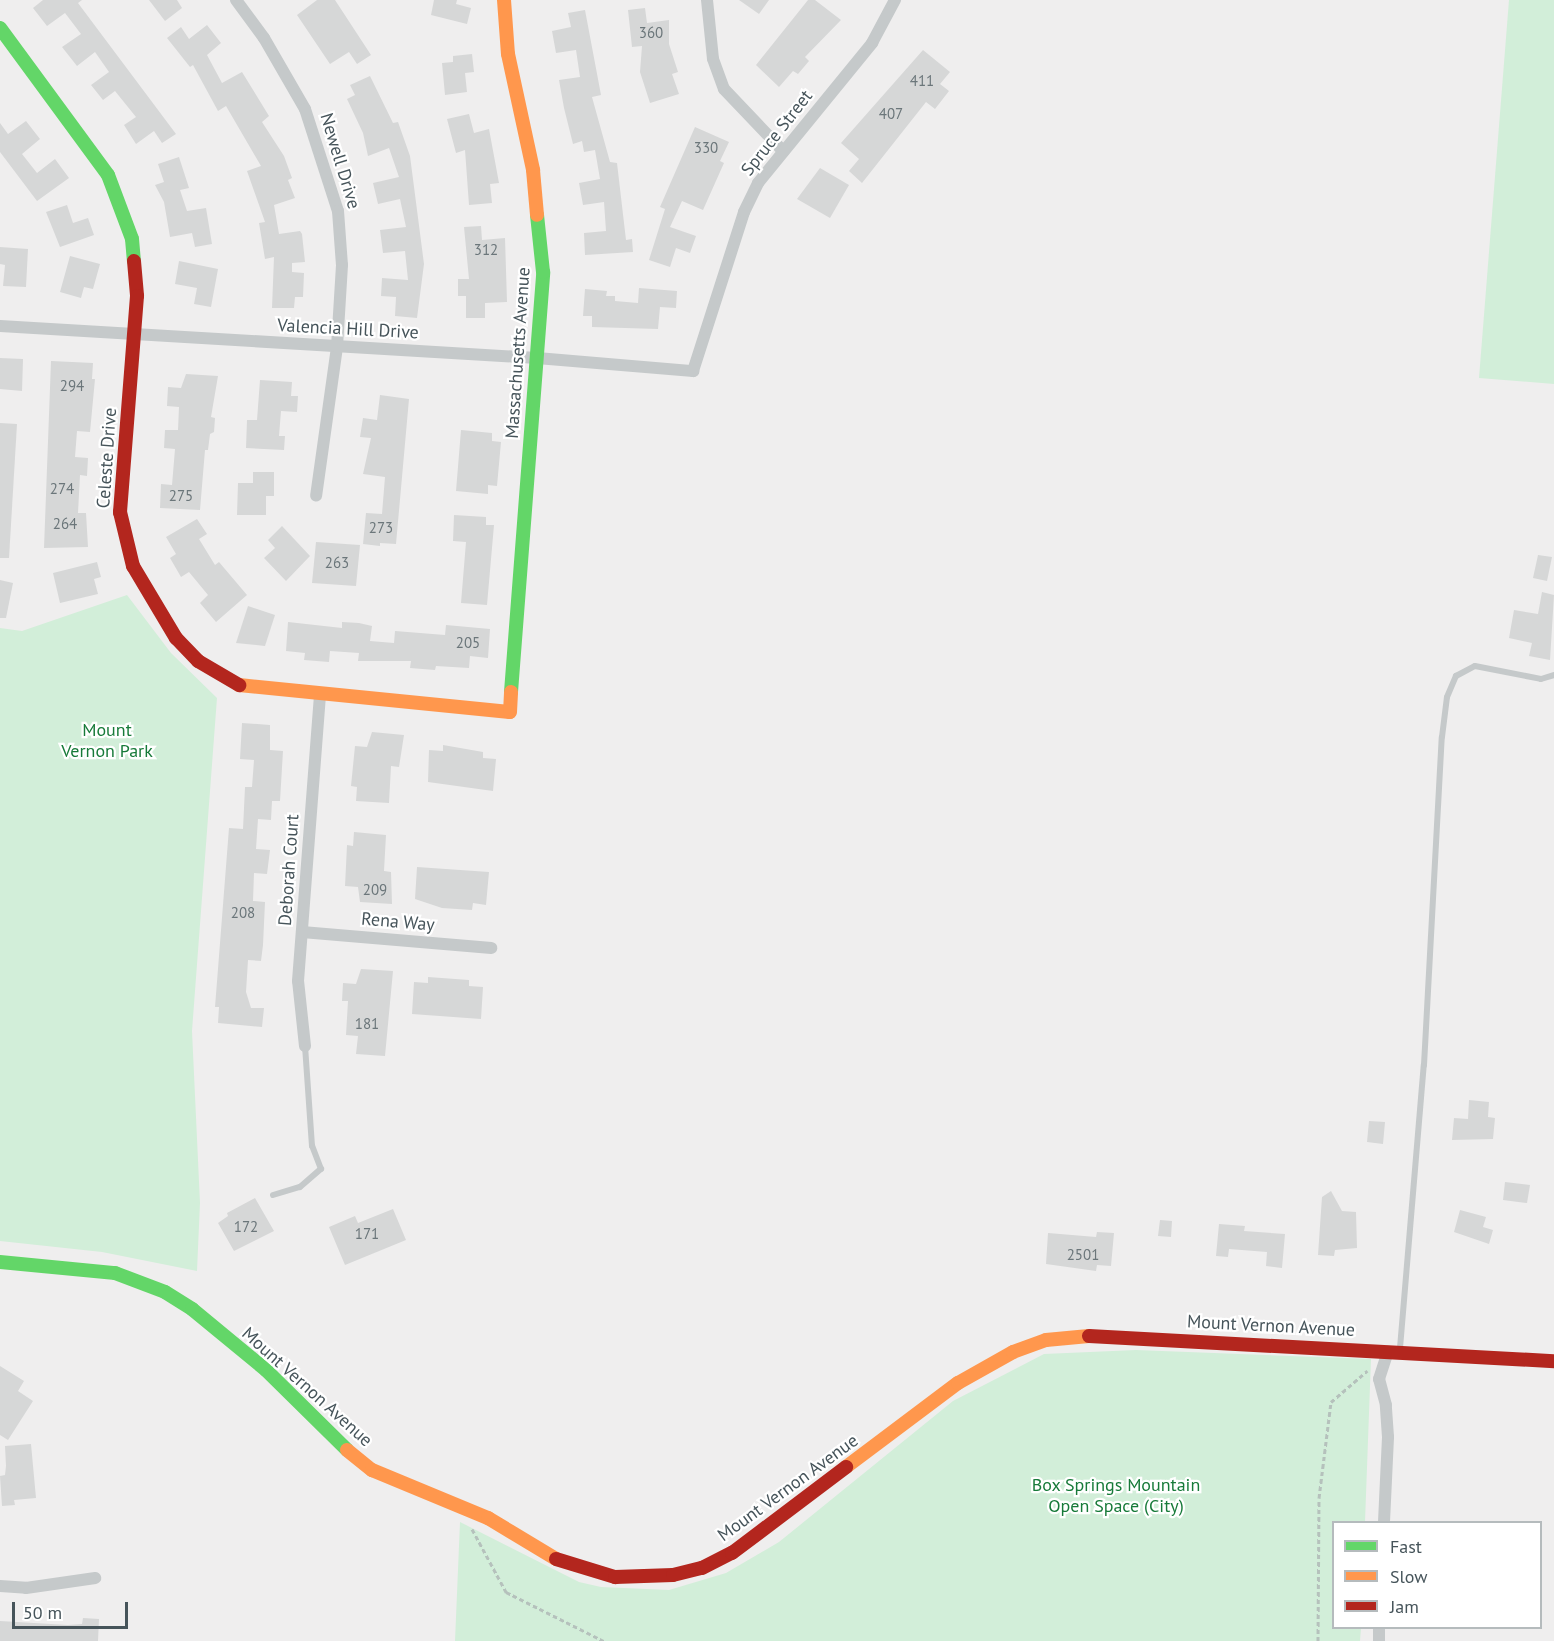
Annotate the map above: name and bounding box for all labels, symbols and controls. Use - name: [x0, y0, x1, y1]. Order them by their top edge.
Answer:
- house number: 360: [639, 24, 663, 42]
- house number: 411: [910, 72, 934, 90]
- street label: Spruce Street: [737, 86, 817, 180]
- house number: 407: [879, 105, 903, 123]
- street label: Newell Drive: [315, 111, 365, 211]
- house number: 330: [694, 139, 718, 157]
- house number: 312: [474, 241, 498, 259]
- street label: Massachusetts Avenue: [501, 266, 535, 440]
- street label: Valencia Hill Drive: [277, 315, 419, 343]
- house number: 294: [60, 377, 84, 395]
- street label: Celeste Drive: [93, 407, 121, 509]
- house number: 274: [50, 480, 74, 498]
- house number: 275: [169, 487, 193, 505]
- house number: 264: [53, 515, 77, 533]
- house number: 273: [369, 519, 393, 537]
- house number: 263: [325, 554, 349, 572]
- house number: 205: [456, 634, 480, 652]
- park label: Mount Vernon Park: [61, 720, 153, 762]
- street label: Deborah Court: [274, 814, 304, 926]
- house number: 209: [363, 881, 387, 899]
- house number: 208: [231, 904, 255, 922]
- street label: Rena Way: [360, 908, 436, 936]
- house number: 181: [355, 1015, 379, 1033]
- house number: 172: [234, 1218, 258, 1236]
- house number: 171: [355, 1225, 379, 1243]
- house number: 2501: [1067, 1246, 1099, 1264]
- street label: Mount Vernon Avenue: [1186, 1311, 1356, 1341]
- street label: Mount Vernon Avenue: [237, 1322, 377, 1452]
- street label: Mount Vernon Avenue: [713, 1430, 863, 1546]
- park label: Box Springs Mountain Open Space (City): [1031, 1475, 1201, 1518]
- legend: [1332, 1521, 1542, 1629]
- text: Fast: [1390, 1535, 1422, 1558]
- text: Slow: [1390, 1565, 1428, 1588]
- scale bar: [15, 1590, 130, 1628]
- text: Jam: [1390, 1595, 1419, 1618]
- text: 50 m: [23, 1601, 62, 1624]

